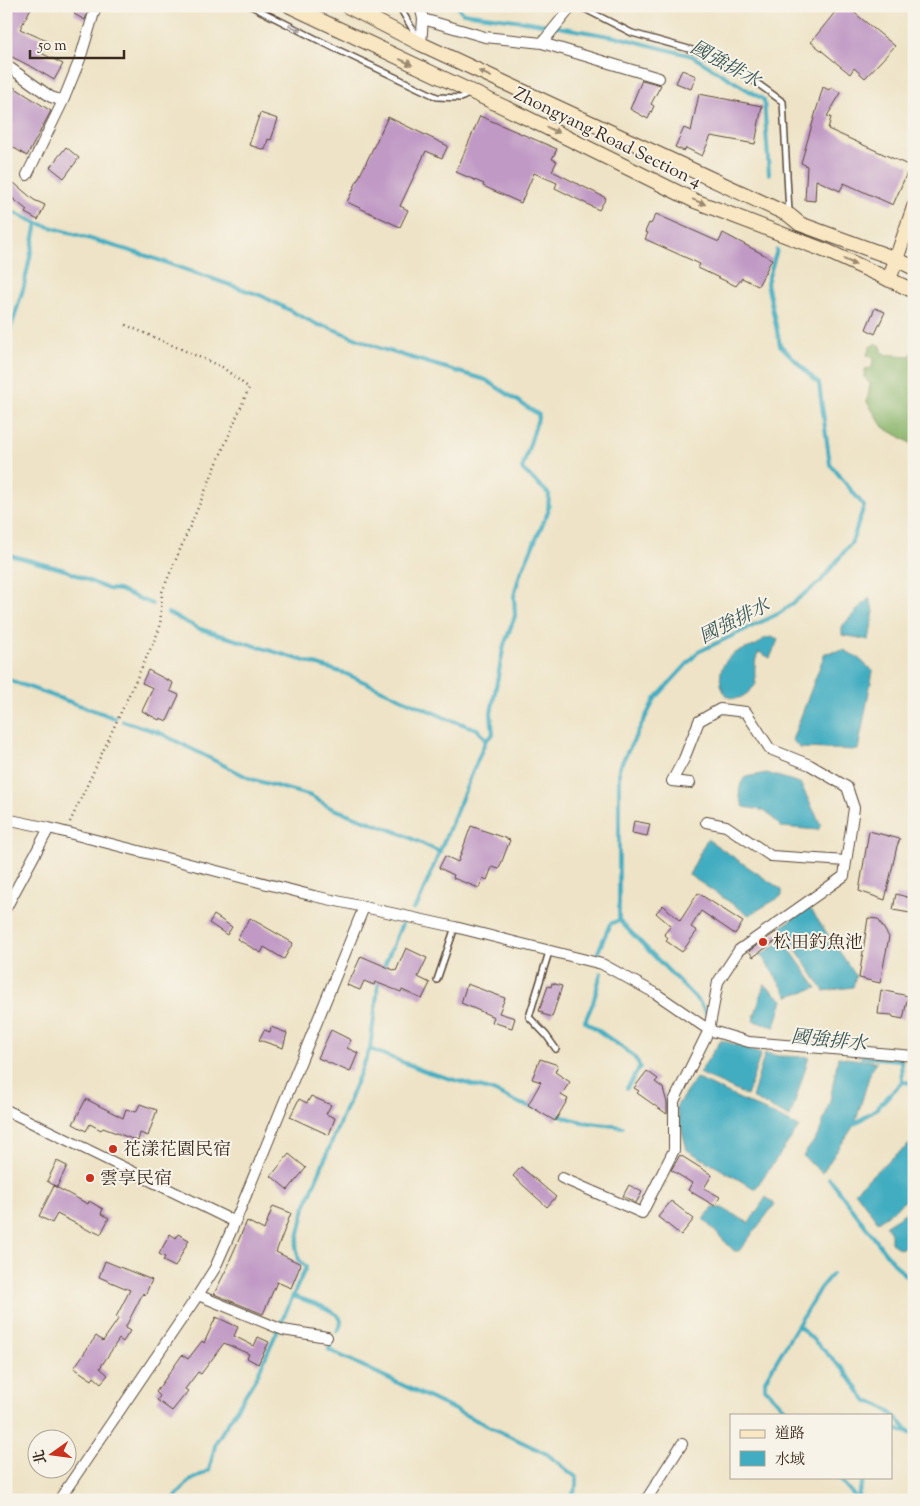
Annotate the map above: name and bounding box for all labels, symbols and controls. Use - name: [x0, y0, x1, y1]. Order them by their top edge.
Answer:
- one-way arrow: [287, 24, 302, 32]
- scale bar: [30, 28, 124, 60]
- water label: 國強排水: [685, 35, 766, 96]
- text: 50 m: [37, 36, 67, 57]
- one-way arrow: [399, 58, 413, 66]
- one-way arrow: [478, 70, 492, 78]
- street label: Zhongyang Road Section 4: [509, 82, 705, 196]
- one-way arrow: [546, 126, 561, 135]
- one-way arrow: [692, 198, 707, 206]
- one-way arrow: [843, 258, 857, 266]
- water label: 國強排水: [695, 592, 777, 652]
- place label: 松田釣魚池: [773, 931, 863, 957]
- marker: 松田釣魚池: [757, 936, 769, 948]
- water label: 國強排水: [790, 1024, 870, 1059]
- place label: 花漾花園民宿: [123, 1138, 231, 1164]
- marker: 花漾花園民宿: [107, 1143, 119, 1155]
- place label: 雲享民宿: [100, 1167, 172, 1193]
- marker: 雲享民宿: [84, 1172, 96, 1184]
- legend: [730, 1414, 892, 1478]
- text: 道路: [775, 1424, 805, 1445]
- north arrow: [28, 1428, 78, 1478]
- text: 北: [30, 1447, 53, 1466]
- text: 水域: [775, 1450, 805, 1471]

